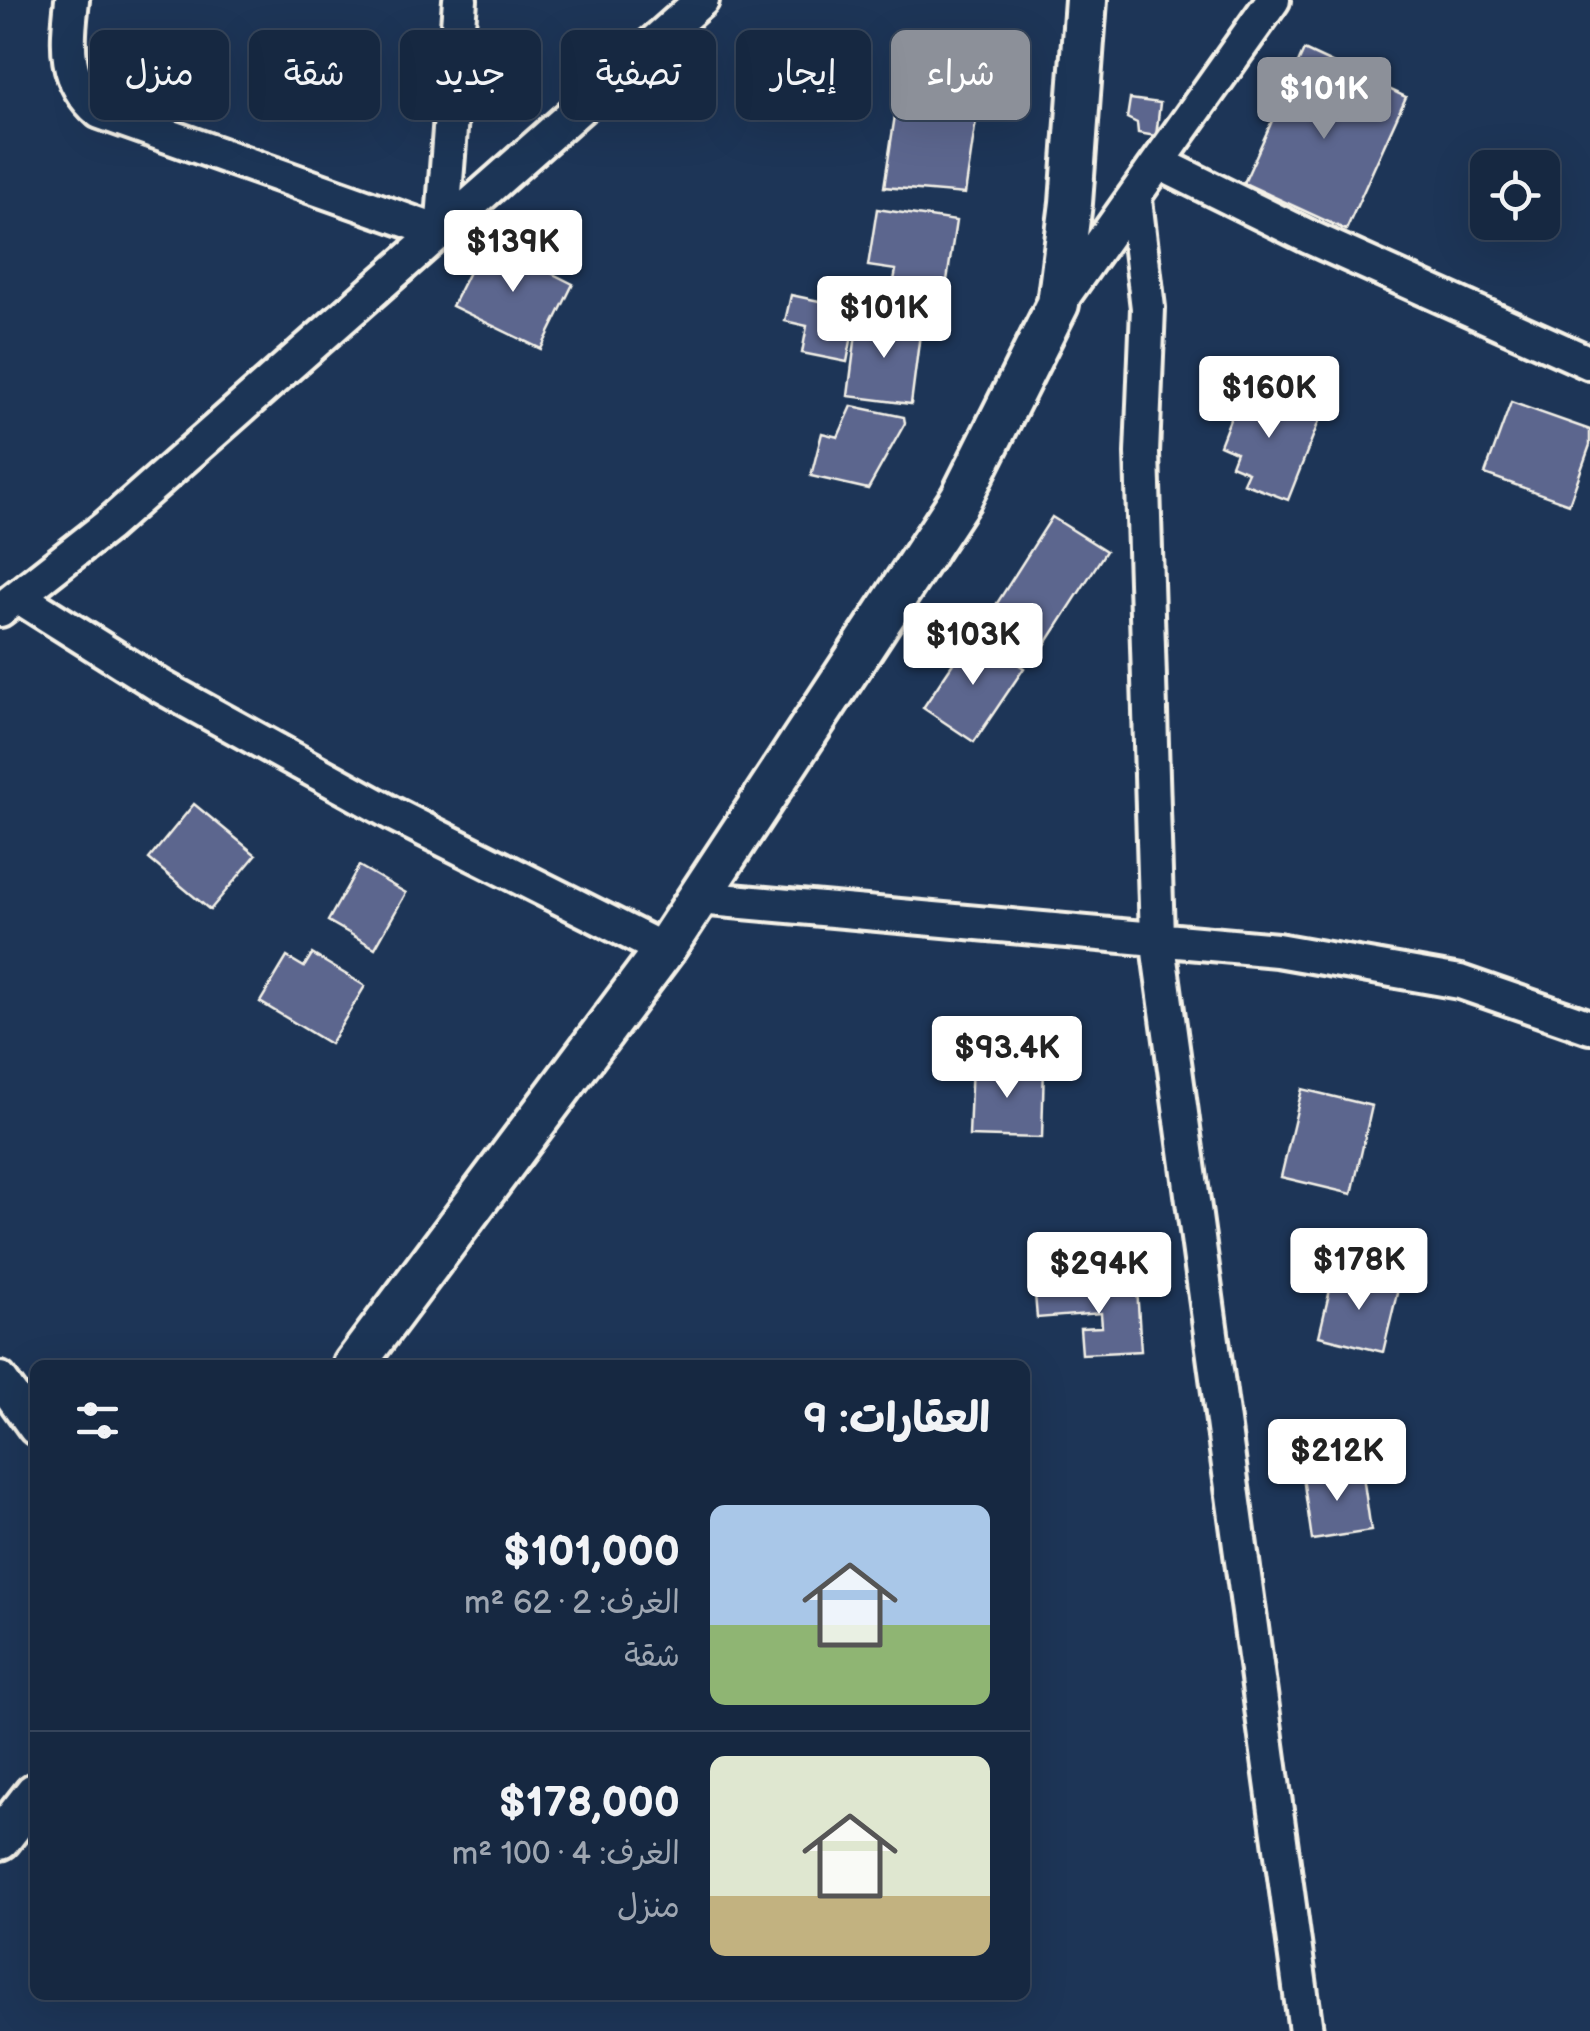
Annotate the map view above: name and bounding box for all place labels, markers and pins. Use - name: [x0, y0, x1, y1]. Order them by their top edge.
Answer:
- pin: $101K: [1254, 57, 1394, 142]
- pin: $139K: [443, 210, 583, 295]
- pin: $101K: [814, 276, 954, 361]
- pin: $160K: [1199, 356, 1339, 441]
- pin: $103K: [903, 603, 1043, 688]
- pin: $93.4K: [926, 1016, 1088, 1101]
- pin: $178K: [1289, 1228, 1429, 1313]
- pin: $294K: [1029, 1232, 1169, 1317]
- pin: $212K: [1267, 1419, 1407, 1504]

